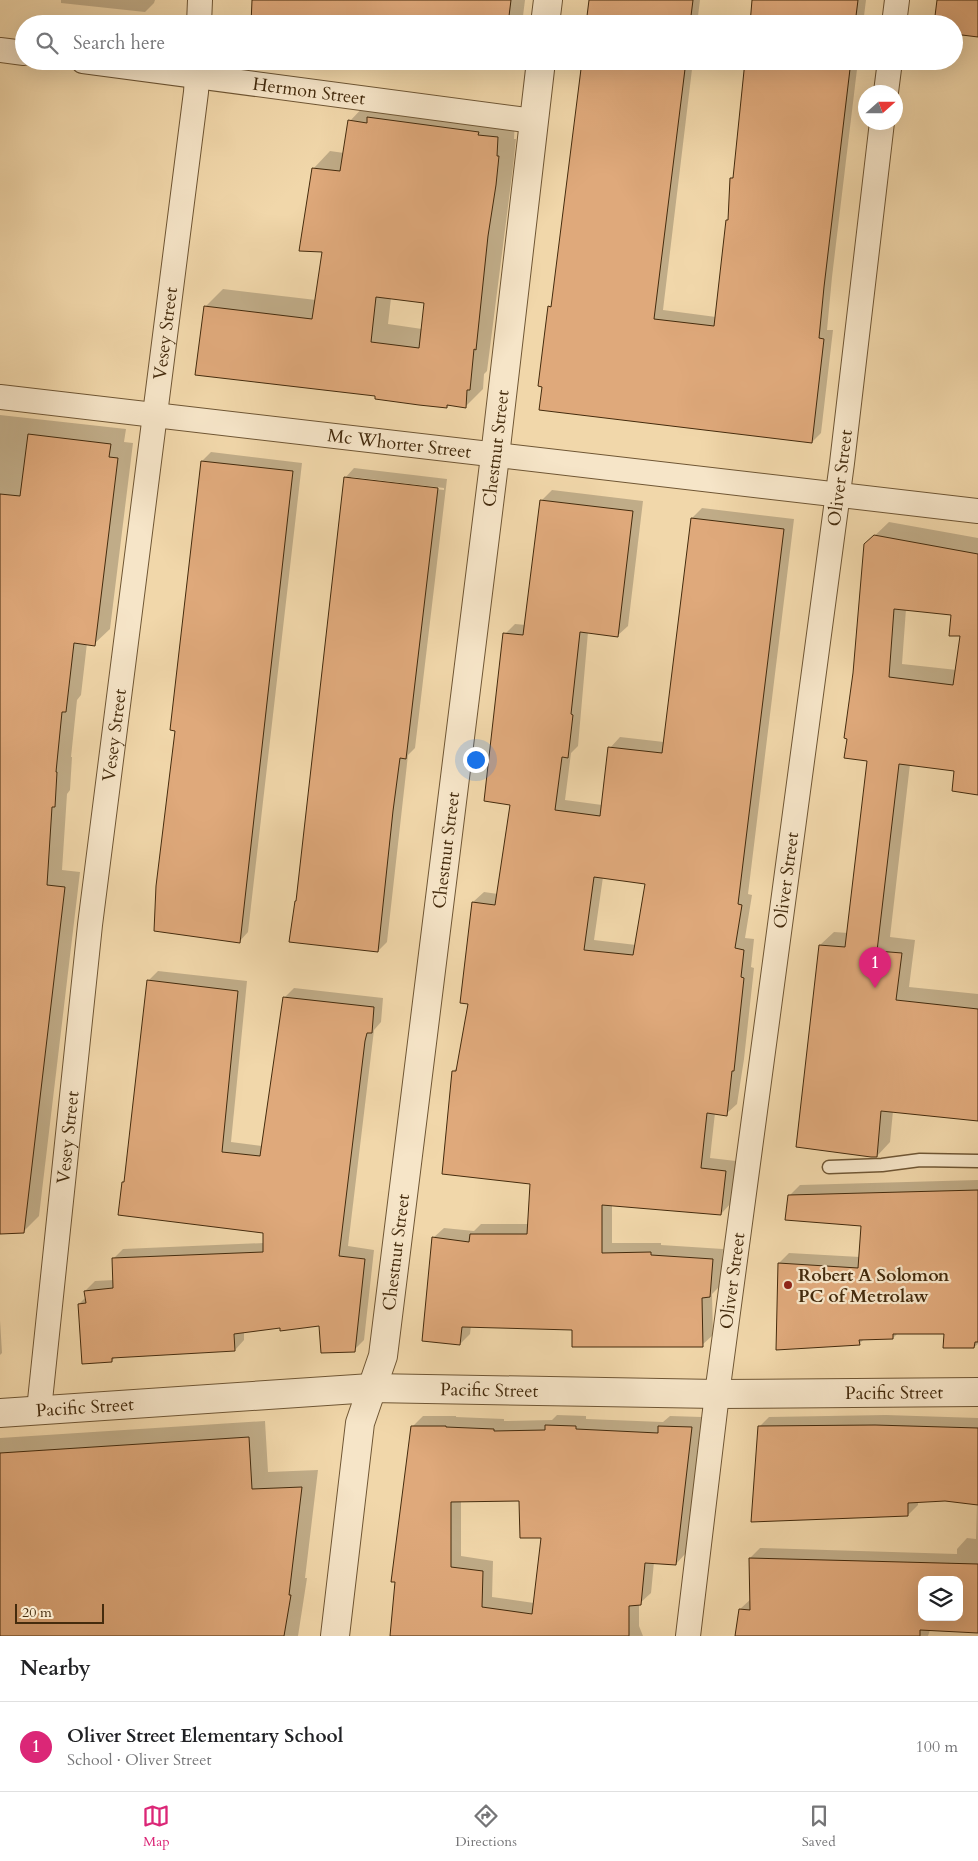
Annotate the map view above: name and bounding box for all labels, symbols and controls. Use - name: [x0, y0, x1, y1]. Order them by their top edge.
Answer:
- search box: [15, 15, 963, 70]
- icon: search: [33, 29, 61, 57]
- text: Search here: [73, 30, 165, 56]
- street label: Hermon Street: [251, 72, 367, 111]
- north arrow: [858, 85, 903, 130]
- street label: Vesey Street: [147, 285, 184, 381]
- street label: Chestnut Street: [477, 388, 516, 508]
- street label: Mc Whorter Street: [326, 423, 473, 465]
- street label: Oliver Street: [822, 428, 859, 528]
- street label: Vesey Street: [96, 687, 133, 783]
- your location: [463, 747, 489, 773]
- street label: Chestnut Street: [427, 790, 466, 910]
- street label: Oliver Street: [768, 830, 805, 930]
- pin: 1: [859, 947, 891, 988]
- street label: Vesey Street: [51, 1090, 85, 1185]
- street label: Chestnut Street: [377, 1192, 416, 1312]
- street label: Oliver Street: [714, 1231, 752, 1331]
- place label: Robert A Solomon PC of Metrolaw: [798, 1263, 950, 1309]
- marker: Robert A Solomon PC of Metrolaw: [782, 1279, 794, 1291]
- street label: Pacific Street: [440, 1377, 539, 1404]
- street label: Pacific Street: [845, 1380, 944, 1406]
- street label: Pacific Street: [35, 1392, 135, 1424]
- map controls: [918, 1576, 963, 1621]
- button: layers: [918, 1576, 963, 1621]
- scale bar: [15, 1601, 104, 1624]
- text: 20 m: [22, 1603, 52, 1622]
- text: Nearby: [20, 1654, 91, 1683]
- text: Oliver Street Elementary School: [67, 1723, 343, 1749]
- text: 1: [32, 1736, 40, 1758]
- text: 100 m: [916, 1736, 958, 1758]
- text: School · Oliver Street: [67, 1749, 212, 1771]
- tab: Map: [142, 1802, 170, 1851]
- tab: Directions: [455, 1802, 517, 1851]
- tab: Saved: [802, 1802, 836, 1851]

